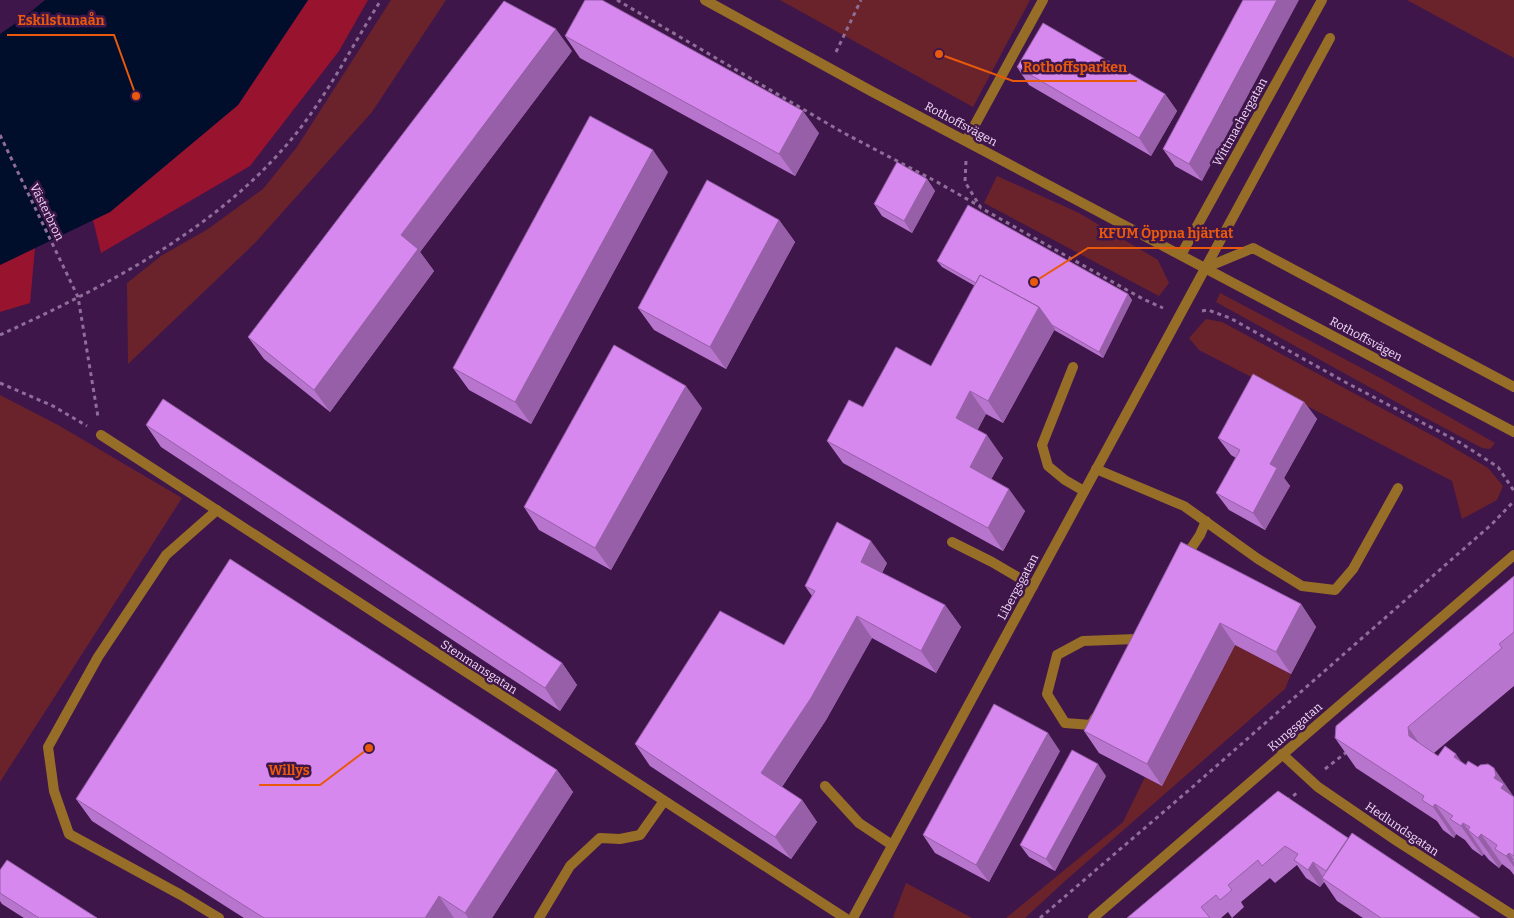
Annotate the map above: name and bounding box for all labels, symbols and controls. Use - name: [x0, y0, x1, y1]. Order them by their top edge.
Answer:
- callout: Eskilstunaån: [7, 6, 114, 35]
- text: Eskilstunaån: [17, 12, 105, 29]
- callout: Rothoffsparken: [1013, 52, 1137, 81]
- text: Rothoffsparken: [1023, 59, 1127, 76]
- street label: Wittmachergatan: [1210, 75, 1270, 169]
- street label: Rothoffsvägen: [922, 99, 1000, 149]
- street label: Västerbron: [27, 181, 67, 243]
- callout: KFUM Öppna hjärtat: [1088, 219, 1243, 248]
- text: KFUM Öppna hjärtat: [1098, 224, 1234, 242]
- street label: Rothoffsvägen: [1327, 314, 1405, 364]
- street label: Libergsgatan: [995, 551, 1041, 622]
- street label: Stenmansgatan: [438, 637, 520, 697]
- street label: Kungsgatan: [1265, 699, 1325, 754]
- callout: Willys: [259, 756, 320, 785]
- text: Willys: [268, 762, 310, 779]
- street label: Hedlundsgatan: [1362, 799, 1442, 859]

